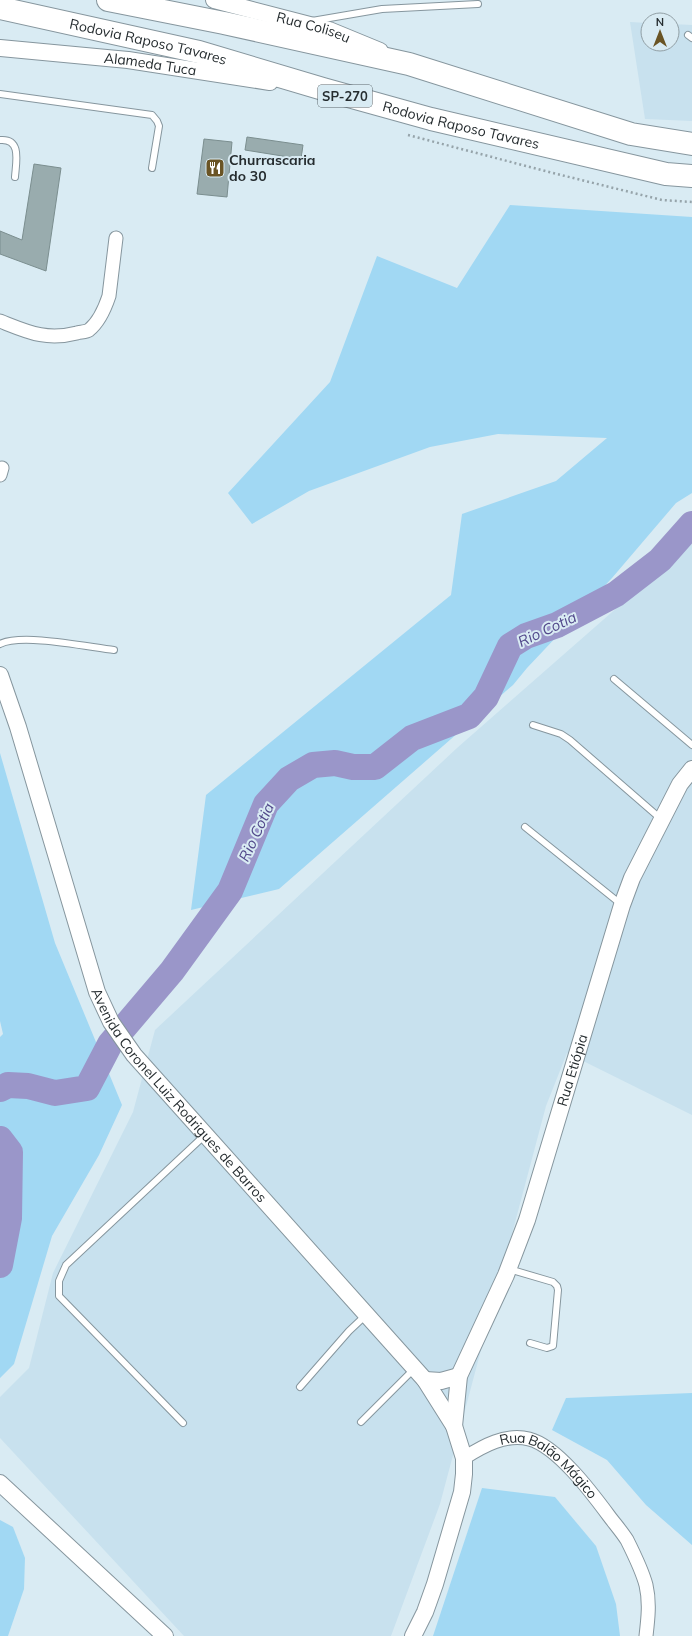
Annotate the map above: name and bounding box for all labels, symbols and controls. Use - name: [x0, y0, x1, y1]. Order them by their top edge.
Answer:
- street label: Rua Coliseu: [274, 8, 353, 47]
- north arrow: [640, 12, 680, 52]
- street label: Rodovia Raposo Tavares: [68, 15, 229, 69]
- text: N: [656, 15, 664, 29]
- street label: Alameda Tuca: [103, 49, 198, 79]
- road number: SP-270: [318, 85, 372, 107]
- street label: Rodovia Raposo Tavares: [381, 97, 541, 153]
- place label: Churrascaria do 30: [229, 151, 316, 185]
- restaurant icon: Churrascaria do 30: [204, 157, 226, 179]
- water label: Rio Cotia: [515, 607, 579, 651]
- water label: Rio Cotia: [234, 800, 278, 864]
- street label: Avenida Coronel Luiz Rodrigues de Barros: [87, 985, 271, 1206]
- street label: Rua Etiópia: [553, 1032, 592, 1108]
- street label: Rua Balão Mágico: [498, 1428, 602, 1502]

